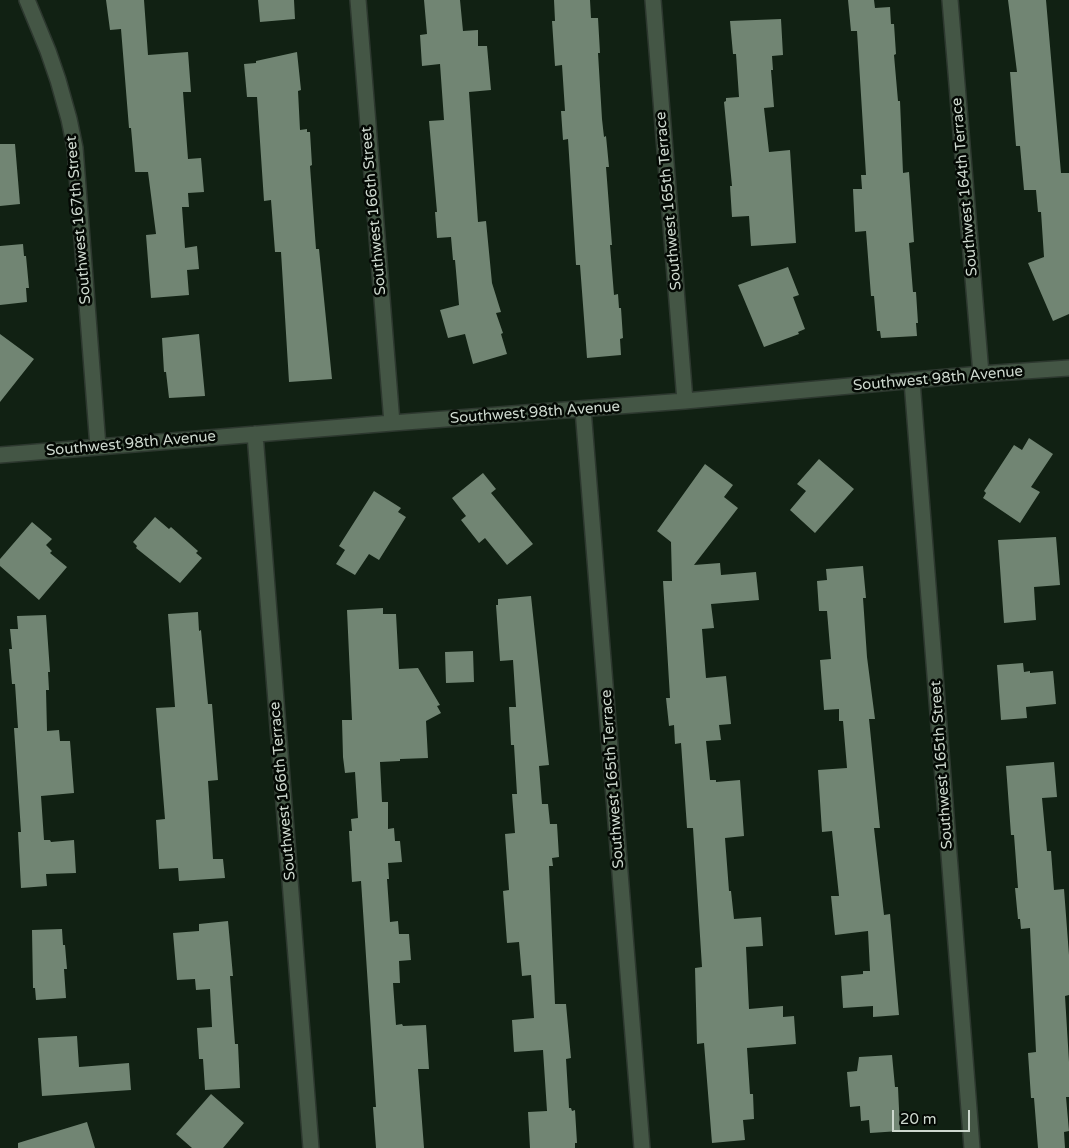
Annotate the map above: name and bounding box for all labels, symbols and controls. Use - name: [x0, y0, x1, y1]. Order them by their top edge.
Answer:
- street label: Southwest 164th Terrace: [948, 97, 982, 277]
- street label: Southwest 165th Terrace: [652, 111, 686, 291]
- street label: Southwest 166th Street: [358, 126, 390, 296]
- street label: Southwest 167th Street: [63, 135, 95, 305]
- street label: Southwest 98th Avenue: [852, 363, 1024, 395]
- street label: Southwest 98th Avenue: [449, 398, 621, 428]
- street label: Southwest 98th Avenue: [45, 428, 217, 460]
- street label: Southwest 165th Street: [927, 680, 957, 850]
- street label: Southwest 165th Terrace: [598, 689, 628, 869]
- street label: Southwest 166th Terrace: [266, 701, 300, 881]
- scale bar: [894, 1100, 972, 1132]
- text: 20 m: [900, 1110, 937, 1128]

